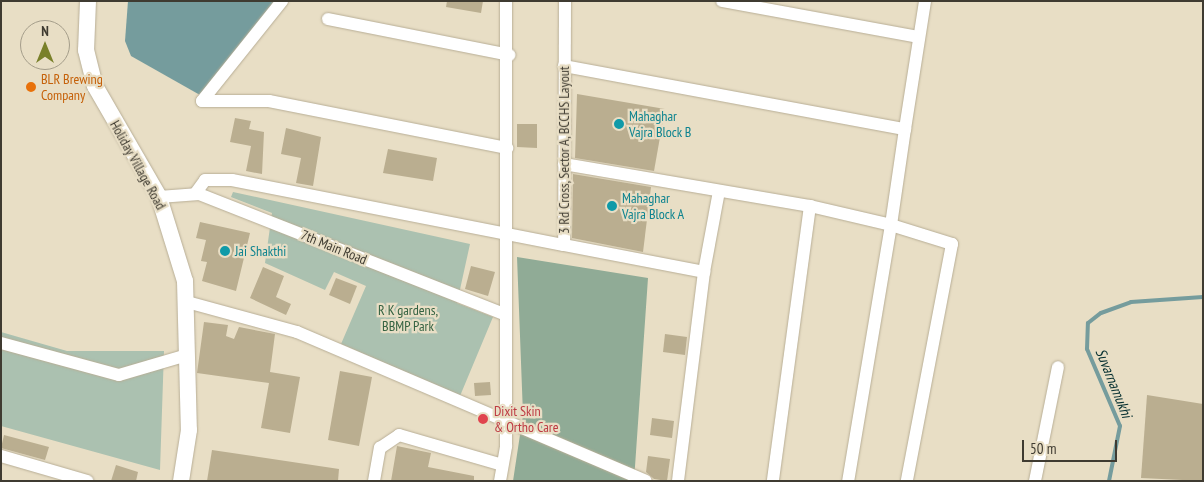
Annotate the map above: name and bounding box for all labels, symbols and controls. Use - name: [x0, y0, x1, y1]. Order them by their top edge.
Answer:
- north arrow: [20, 20, 70, 70]
- text: N: [41, 22, 49, 40]
- street label: 3 Rd Cross, Sector A, BCCHS Layout: [556, 65, 572, 235]
- place label: BLR Brewing Company: [41, 71, 103, 104]
- marker: BLR Brewing Company: [25, 81, 37, 93]
- place label: Mahaghar Vajra Block B: [629, 108, 692, 140]
- street label: Holiday Village Road: [106, 117, 170, 213]
- marker: Mahaghar Vajra Block B: [613, 118, 625, 130]
- place label: Mahaghar Vajra Block A: [622, 190, 685, 222]
- marker: Mahaghar Vajra Block A: [606, 200, 618, 212]
- street label: 7th Main Road: [299, 226, 369, 268]
- place label: Jai Shakthi: [235, 243, 286, 259]
- marker: Jai Shakthi: [219, 245, 231, 257]
- park label: R K gardens, BBMP Park: [378, 302, 438, 334]
- water label: Suvarnamukhi: [1092, 346, 1136, 420]
- place label: Dixit Skin & Ortho Care: [494, 403, 558, 436]
- marker: Dixit Skin & Ortho Care: [476, 412, 490, 426]
- scale bar: [1024, 430, 1119, 462]
- text: 50 m: [1030, 439, 1056, 458]

